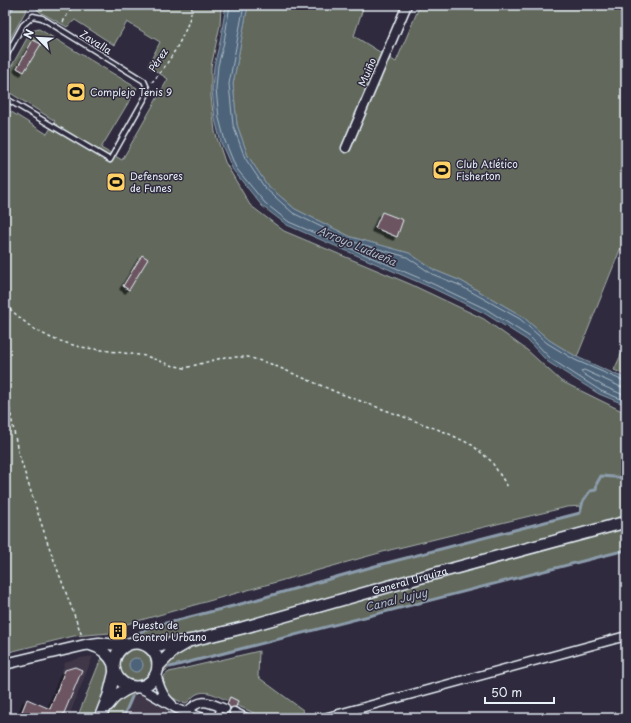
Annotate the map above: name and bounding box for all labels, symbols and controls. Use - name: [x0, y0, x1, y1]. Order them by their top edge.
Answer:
- north arrow: [18, 18, 58, 58]
- text: N: [19, 26, 38, 41]
- street label: Zavalla: [77, 26, 116, 58]
- street label: Pérez: [144, 45, 171, 75]
- street label: Muiño: [354, 55, 379, 88]
- sports icon: Complejo Tenis 9: [65, 81, 87, 103]
- place label: Complejo Tenis 9: [90, 84, 172, 99]
- place label: Club Atlético Fisherton: [456, 156, 518, 183]
- sports icon: Club Atlético Fisherton: [431, 159, 453, 181]
- place label: Defensores de Funes: [130, 168, 183, 195]
- sports icon: Defensores de Funes: [105, 171, 127, 193]
- water label: Arroyo Ludueña: [315, 221, 400, 270]
- street label: General Urquiza: [370, 562, 450, 598]
- water label: Canal Jujuy: [363, 583, 430, 615]
- place label: Puesto de Control Urbano: [132, 617, 207, 644]
- building icon: Puesto de Control Urbano: [107, 620, 129, 642]
- scale bar: [485, 679, 554, 705]
- text: 50 m: [491, 683, 522, 701]

